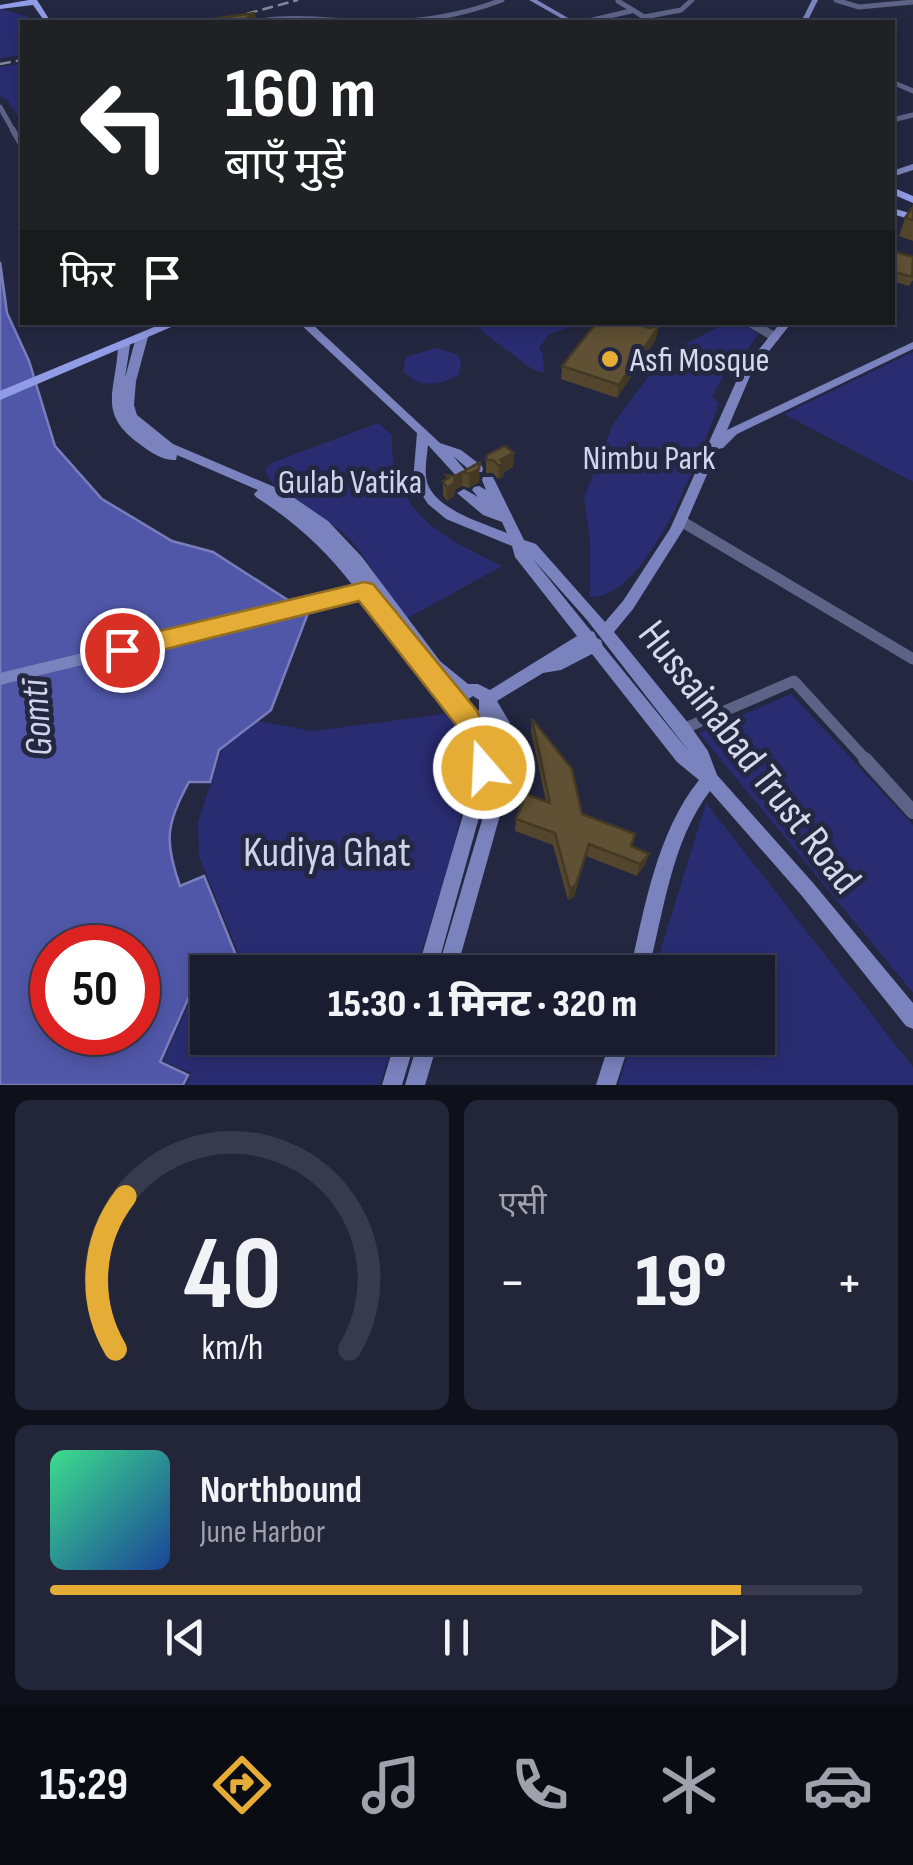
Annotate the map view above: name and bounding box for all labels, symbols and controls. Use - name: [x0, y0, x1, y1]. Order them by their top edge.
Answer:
- text: 160 m: [225, 53, 376, 137]
- icon: left: [60, 60, 190, 190]
- text: बाएँ मुड़ें: [225, 138, 345, 193]
- icon: arrive: [135, 250, 190, 305]
- text: फिर: [60, 253, 115, 298]
- place label: Asfi Mosque: [629, 339, 770, 382]
- marker: Asfi Mosque: [599, 348, 621, 370]
- park label: Nimbu Park: [583, 437, 716, 480]
- park label: Gulab Vatika: [278, 461, 422, 504]
- pin: [80, 608, 165, 693]
- street label: Hussainabad Trust Road: [627, 611, 871, 904]
- icon: arrive: [95, 623, 150, 678]
- water label: Gomtī: [12, 675, 63, 758]
- position arrow: [432, 716, 536, 820]
- park label: Kudiya Ghat: [243, 828, 411, 879]
- speed limit sign: 50: [30, 925, 160, 1055]
- text: 15:30 · 1 मिनट · 320 m: [328, 982, 637, 1027]
- text: एसी: [499, 1185, 547, 1224]
- text: 40: [183, 1213, 281, 1338]
- text: 19°: [635, 1237, 727, 1328]
- text: −: [499, 1250, 526, 1317]
- text: +: [836, 1250, 863, 1317]
- text: km/h: [201, 1327, 263, 1370]
- text: Northbound: [200, 1468, 362, 1513]
- text: June Harbor: [200, 1513, 325, 1552]
- icon: previous: [158, 1610, 213, 1665]
- icon: pause: [429, 1610, 484, 1665]
- icon: next: [700, 1610, 755, 1665]
- icon: directions: [207, 1750, 277, 1820]
- icon: music: [356, 1750, 426, 1820]
- icon: phone: [505, 1750, 575, 1820]
- icon: climate: [654, 1750, 724, 1820]
- icon: car: [803, 1750, 873, 1820]
- text: 15:29: [40, 1758, 128, 1813]

